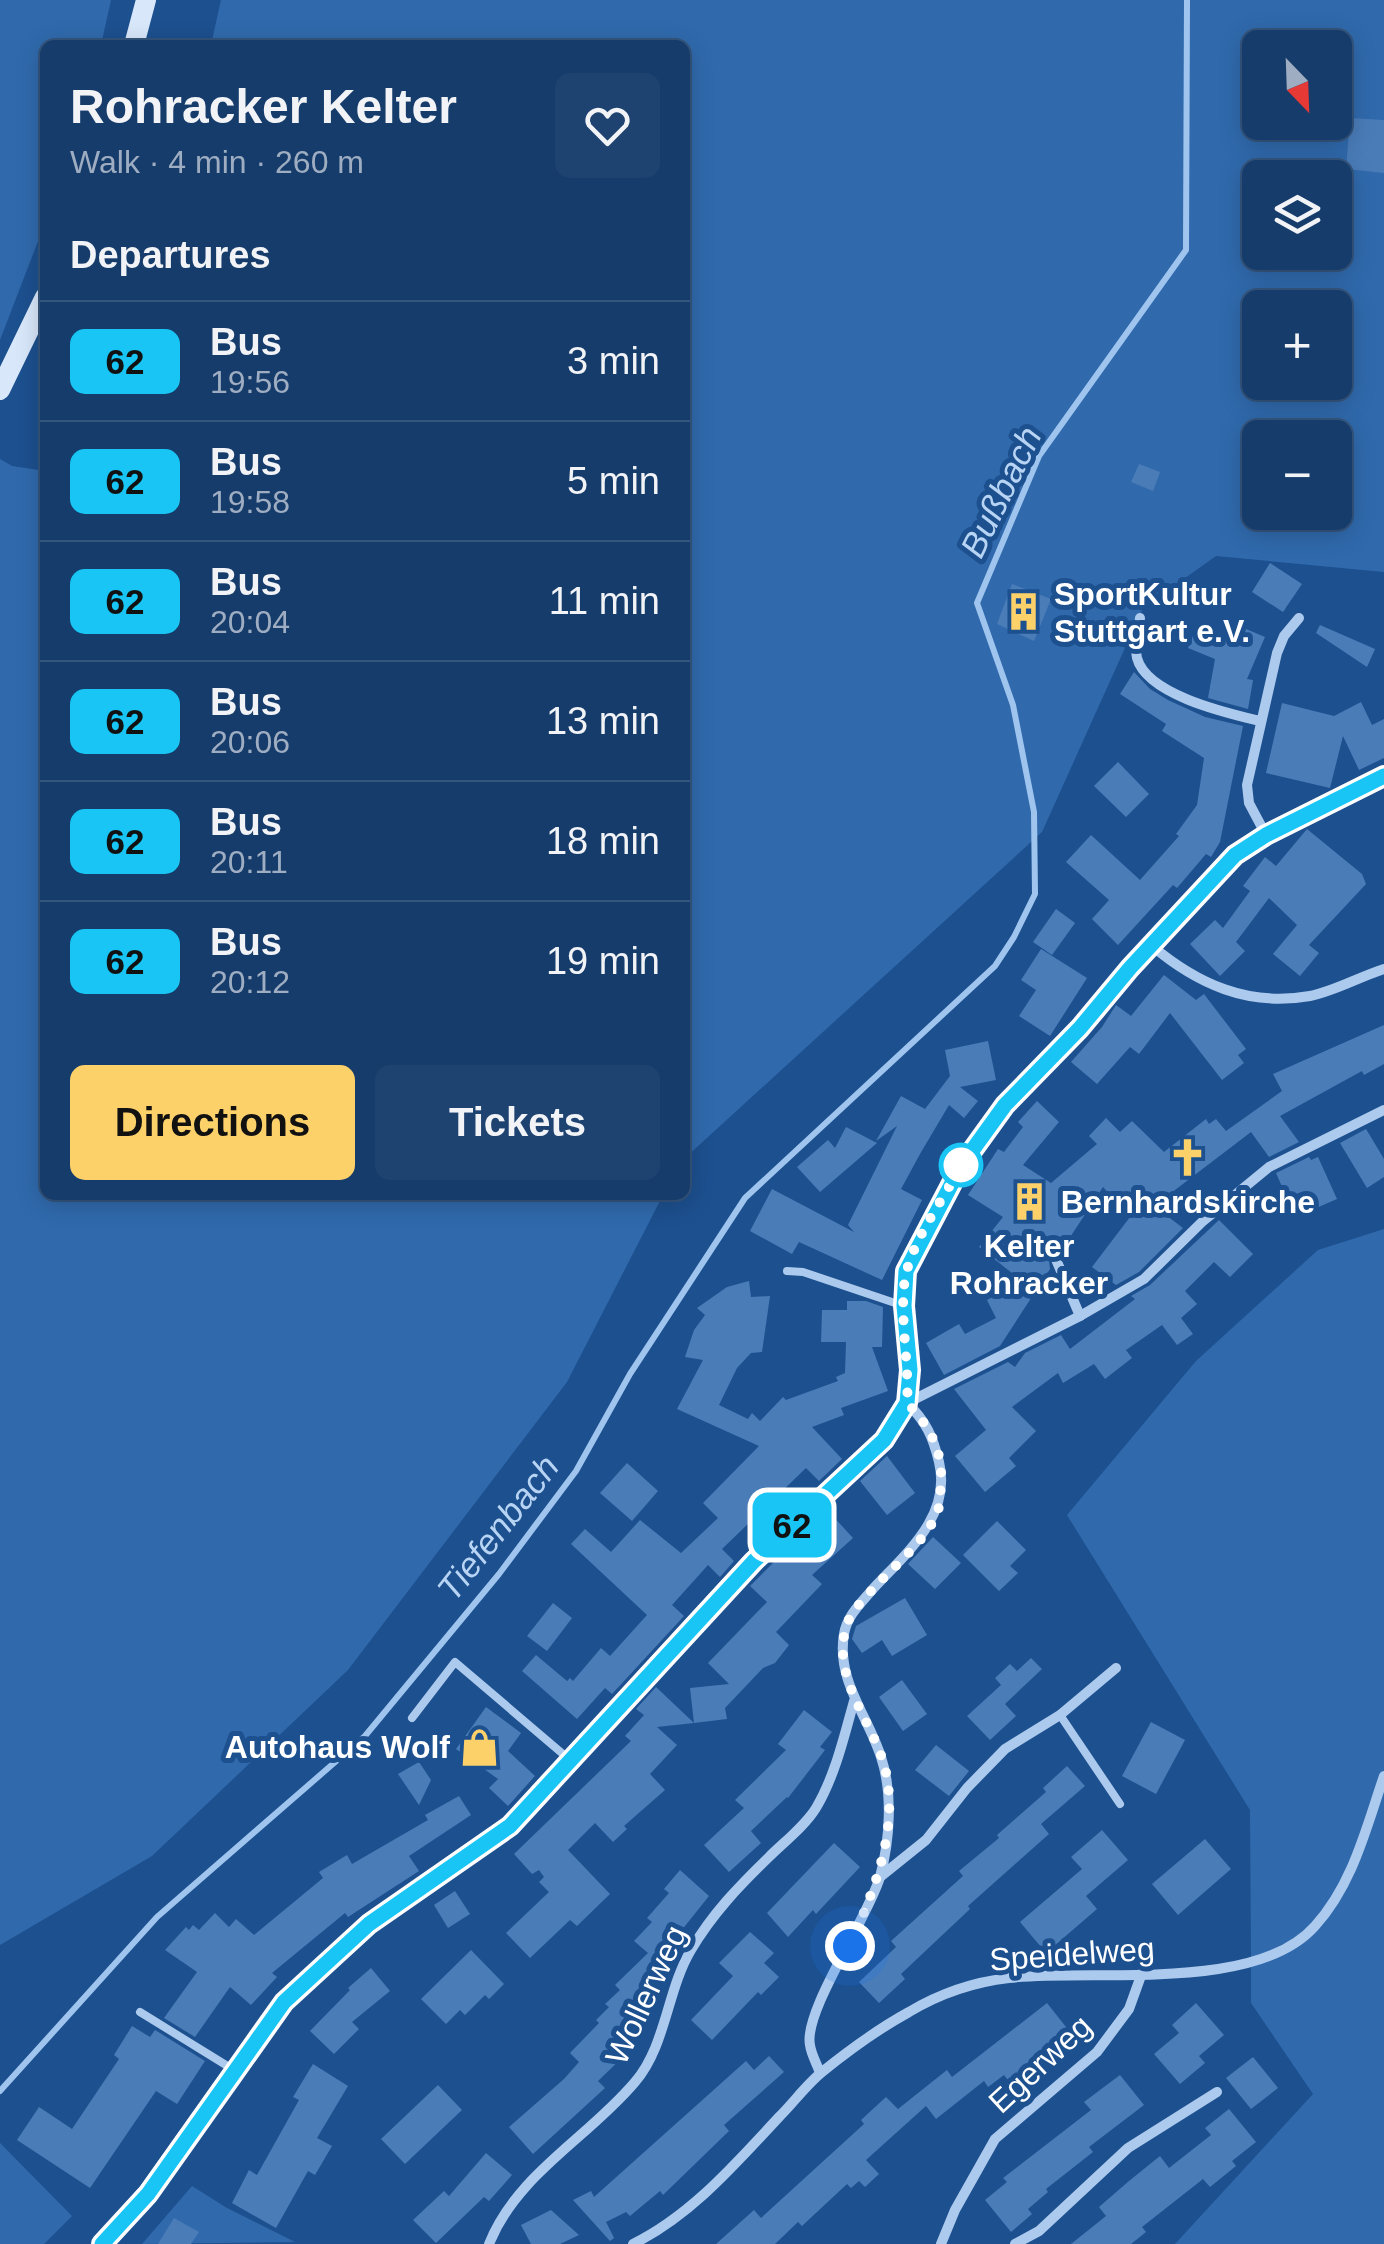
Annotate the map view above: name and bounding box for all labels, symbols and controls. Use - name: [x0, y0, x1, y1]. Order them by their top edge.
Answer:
- north arrow: [1242, 30, 1352, 140]
- map controls: [1242, 30, 1352, 530]
- button: heart: [555, 73, 660, 178]
- text: Rohracker Kelter: [70, 80, 457, 133]
- text: Walk · 4 min · 260 m: [70, 144, 364, 180]
- button: layers: [1242, 160, 1352, 270]
- text: Departures: [70, 234, 271, 276]
- button: +: [1242, 290, 1352, 400]
- text: Bus: [210, 321, 282, 363]
- text: 3 min: [567, 340, 660, 382]
- text: 62: [106, 342, 144, 381]
- text: 19:56: [210, 364, 290, 400]
- water label: Bußbach: [952, 420, 1049, 563]
- button: −: [1242, 420, 1352, 530]
- text: Bus: [210, 441, 282, 483]
- text: 5 min: [567, 460, 660, 502]
- text: 62: [106, 462, 144, 501]
- text: 19:58: [210, 484, 290, 520]
- text: Bus: [210, 561, 282, 603]
- place label: SportKultur Stuttgart e.V.: [1054, 576, 1250, 649]
- text: 11 min: [549, 580, 660, 622]
- text: 62: [106, 582, 144, 621]
- building icon: SportKultur Stuttgart e.V.: [1003, 591, 1045, 633]
- text: 20:04: [210, 604, 290, 640]
- text: Bus: [210, 681, 282, 723]
- text: 13 min: [546, 700, 660, 742]
- text: 62: [106, 702, 144, 741]
- text: 20:06: [210, 724, 290, 760]
- text: Bus: [210, 801, 282, 843]
- text: 18 min: [546, 820, 660, 862]
- text: 62: [106, 822, 144, 861]
- text: 20:11: [210, 844, 288, 880]
- text: Bus: [210, 921, 282, 963]
- text: 19 min: [546, 940, 660, 982]
- text: 62: [106, 942, 144, 981]
- text: 20:12: [210, 964, 290, 1000]
- button: Directions: [70, 1065, 355, 1180]
- button: Tickets: [375, 1065, 660, 1180]
- church icon: Bernhardskirche: [1167, 1136, 1209, 1178]
- unlabelled marker: [940, 1144, 982, 1186]
- building icon: Kelter Rohracker: [1008, 1180, 1050, 1222]
- place label: Bernhardskirche: [1061, 1184, 1315, 1220]
- place label: Kelter Rohracker: [950, 1228, 1108, 1301]
- water label: Tiefenbach: [429, 1448, 566, 1608]
- line badge: 62: [747, 1492, 837, 1558]
- text: 62: [773, 1506, 811, 1545]
- shop icon: Autohaus Wolf: [459, 1726, 501, 1768]
- place label: Autohaus Wolf: [225, 1729, 450, 1765]
- street label: Wollerweg: [598, 1920, 694, 2070]
- your location: [825, 1921, 875, 1971]
- street label: Speidelweg: [988, 1930, 1156, 1978]
- street label: Egerweg: [982, 2008, 1098, 2120]

